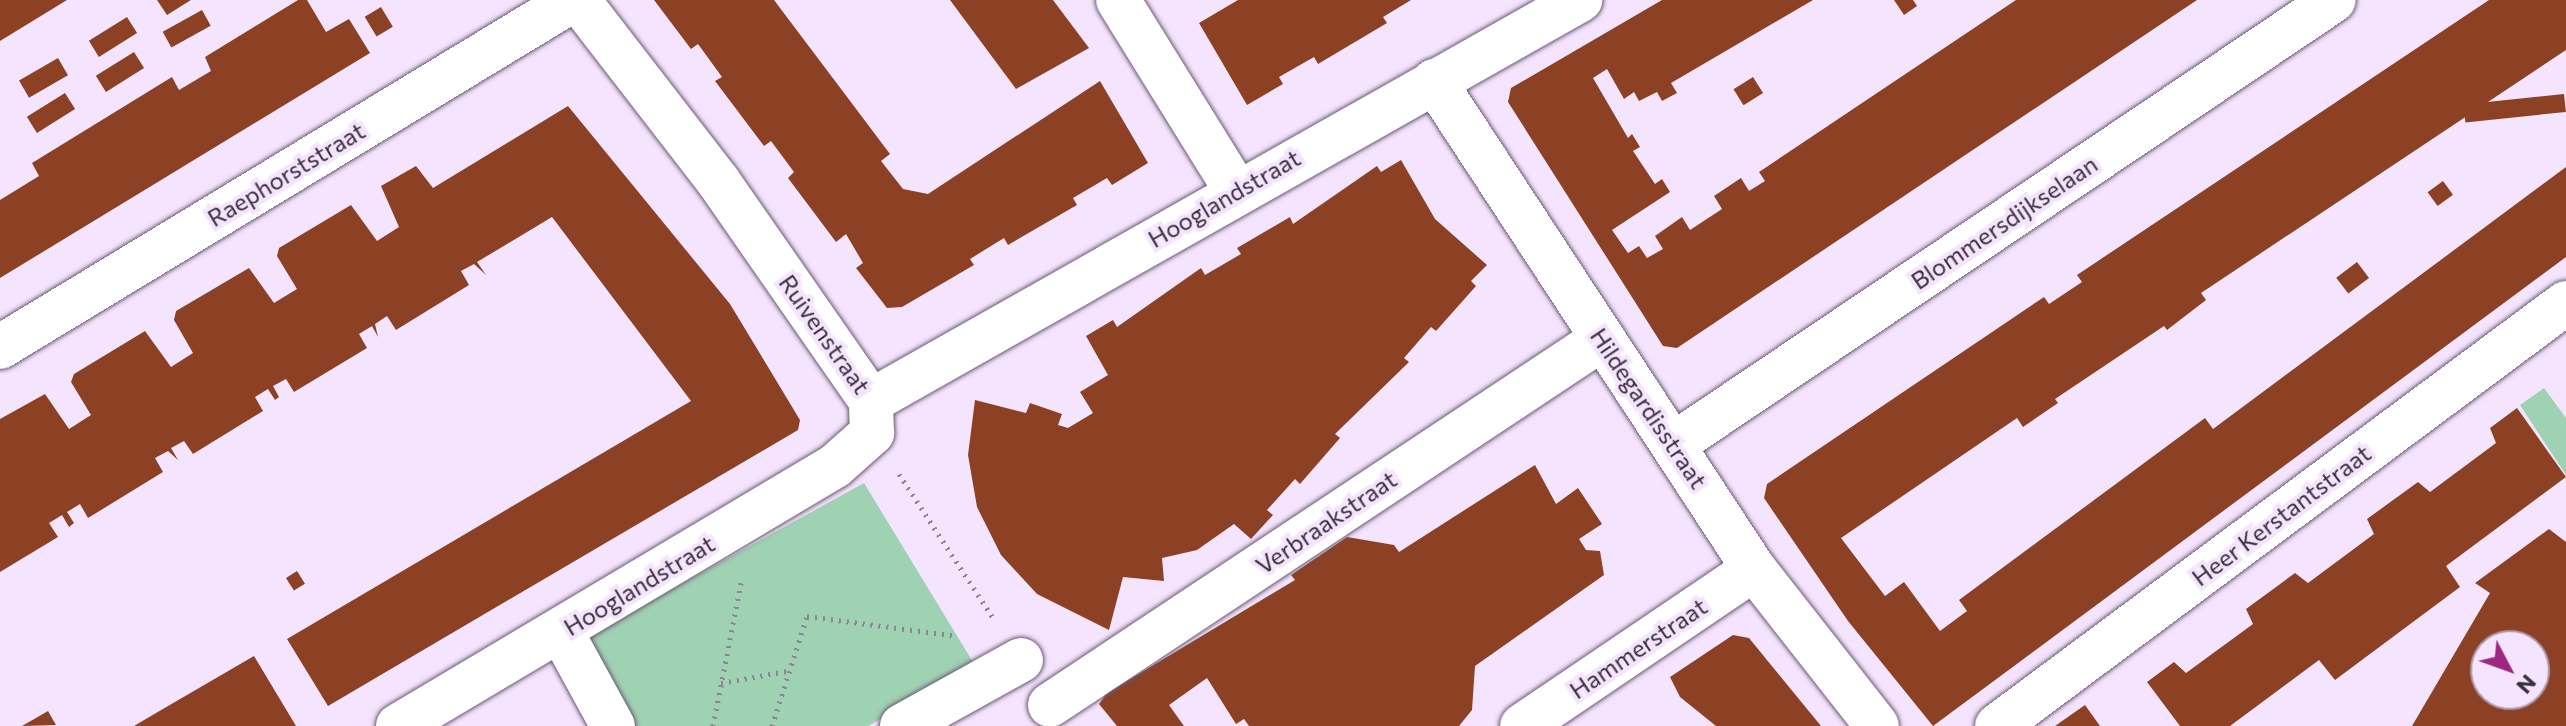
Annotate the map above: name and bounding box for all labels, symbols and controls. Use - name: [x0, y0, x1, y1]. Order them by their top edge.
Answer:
- street label: Raephorststraat: [202, 116, 370, 232]
- street label: Hooglandstraat: [1143, 143, 1305, 253]
- street label: Blommersdijkselaan: [1905, 149, 2103, 295]
- street label: Ruivenstraat: [773, 269, 877, 399]
- street label: Hildegardisstraat: [1585, 322, 1713, 494]
- street label: Heer Kerstantstraat: [2186, 438, 2376, 592]
- street label: Verbraakstraat: [1250, 464, 1402, 580]
- street label: Hooglandstraat: [558, 529, 720, 641]
- street label: Hammerstraat: [1564, 592, 1712, 704]
- north arrow: [2470, 630, 2550, 710]
- text: N: [2511, 670, 2543, 700]

